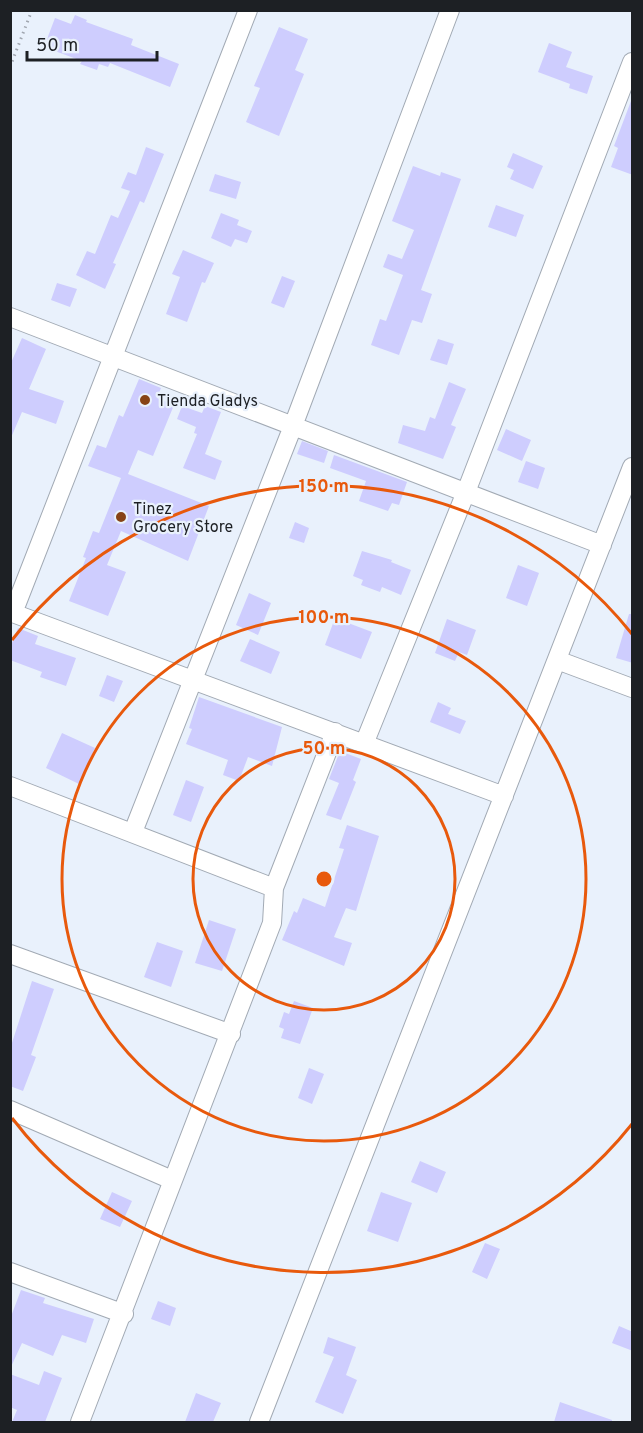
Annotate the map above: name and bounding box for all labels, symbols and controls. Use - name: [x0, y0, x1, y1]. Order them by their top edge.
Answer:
- scale bar: [27, 24, 158, 62]
- text: 50 m: [36, 35, 78, 58]
- place label: Tienda Gladys: [157, 392, 258, 412]
- marker: Tienda Gladys: [138, 393, 152, 407]
- text: 150 m: [299, 476, 349, 499]
- place label: Tinez Grocery Store: [133, 500, 233, 538]
- marker: Tinez Grocery Store: [114, 510, 128, 524]
- text: 100 m: [298, 607, 350, 630]
- text: 50 m: [302, 738, 346, 761]
- centre of rings: [314, 869, 334, 889]

